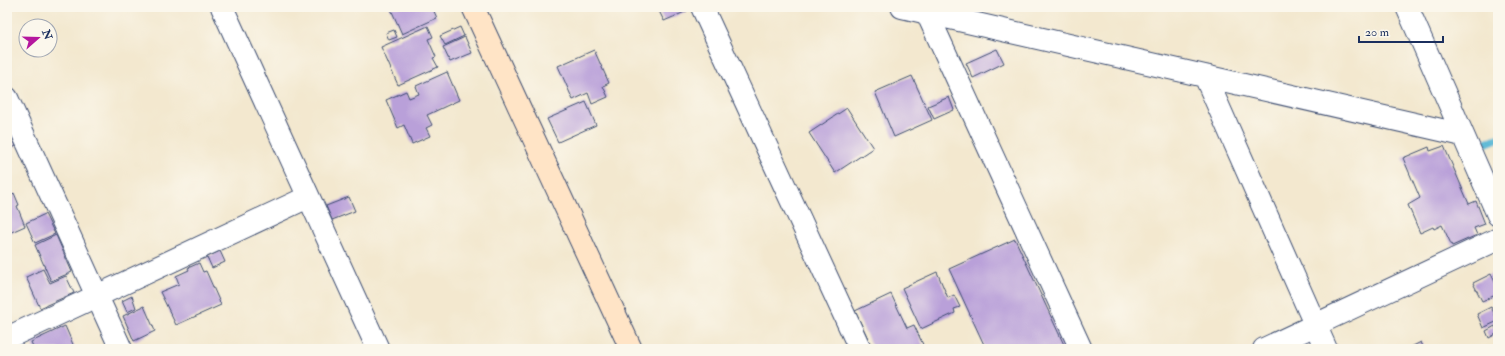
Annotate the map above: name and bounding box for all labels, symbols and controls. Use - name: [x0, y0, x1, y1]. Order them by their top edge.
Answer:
- north arrow: [18, 18, 58, 58]
- scale bar: [1359, 18, 1443, 44]
- text: 20 m: [1365, 25, 1390, 40]
- text: N: [39, 27, 55, 43]

